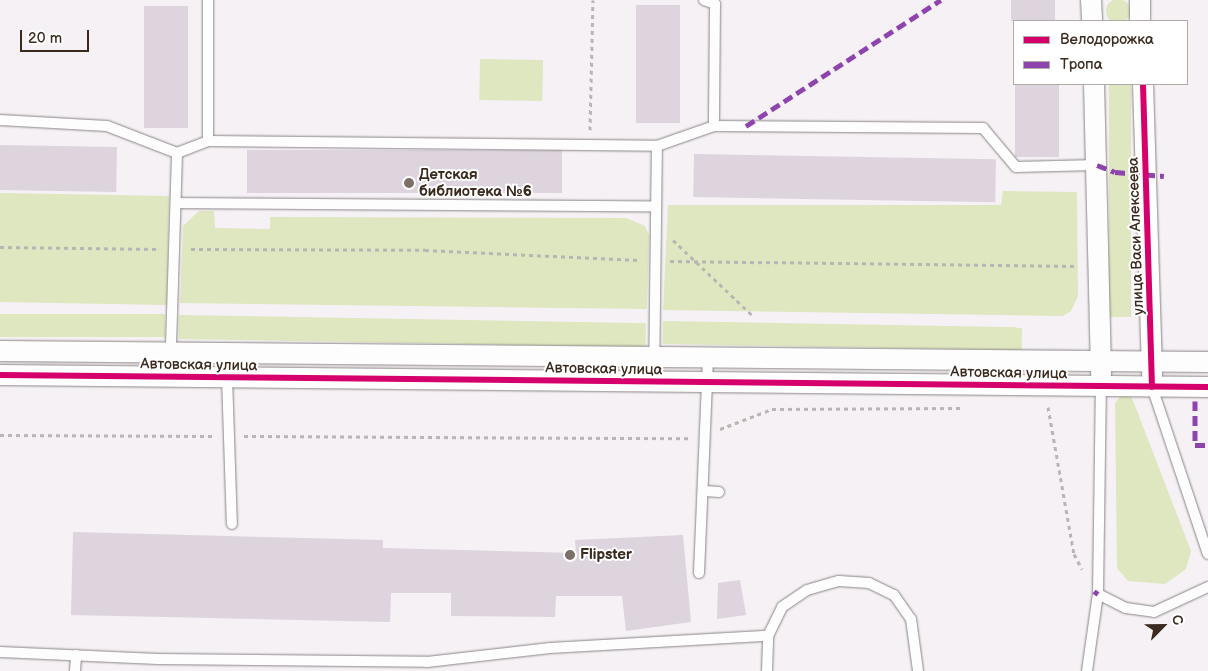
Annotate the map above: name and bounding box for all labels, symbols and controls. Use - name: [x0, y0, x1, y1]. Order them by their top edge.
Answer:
- scale bar: [22, 20, 91, 52]
- legend: [1013, 20, 1188, 85]
- text: 20 m: [28, 29, 62, 48]
- text: Велодорожка: [1060, 30, 1154, 49]
- text: Тропа: [1060, 55, 1103, 74]
- street label: улица Васи Алексеева: [1124, 157, 1148, 315]
- place label: Детская библиотека №6: [419, 165, 532, 200]
- marker: Детская библиотека №6: [403, 177, 415, 189]
- street label: Автовская улица: [140, 355, 258, 375]
- street label: Автовская улица: [545, 359, 663, 379]
- street label: Автовская улица: [950, 363, 1068, 383]
- place label: Flipster: [580, 546, 632, 564]
- marker: Flipster: [564, 549, 576, 561]
- north arrow: [1138, 601, 1188, 651]
- text: С: [1168, 612, 1187, 628]

